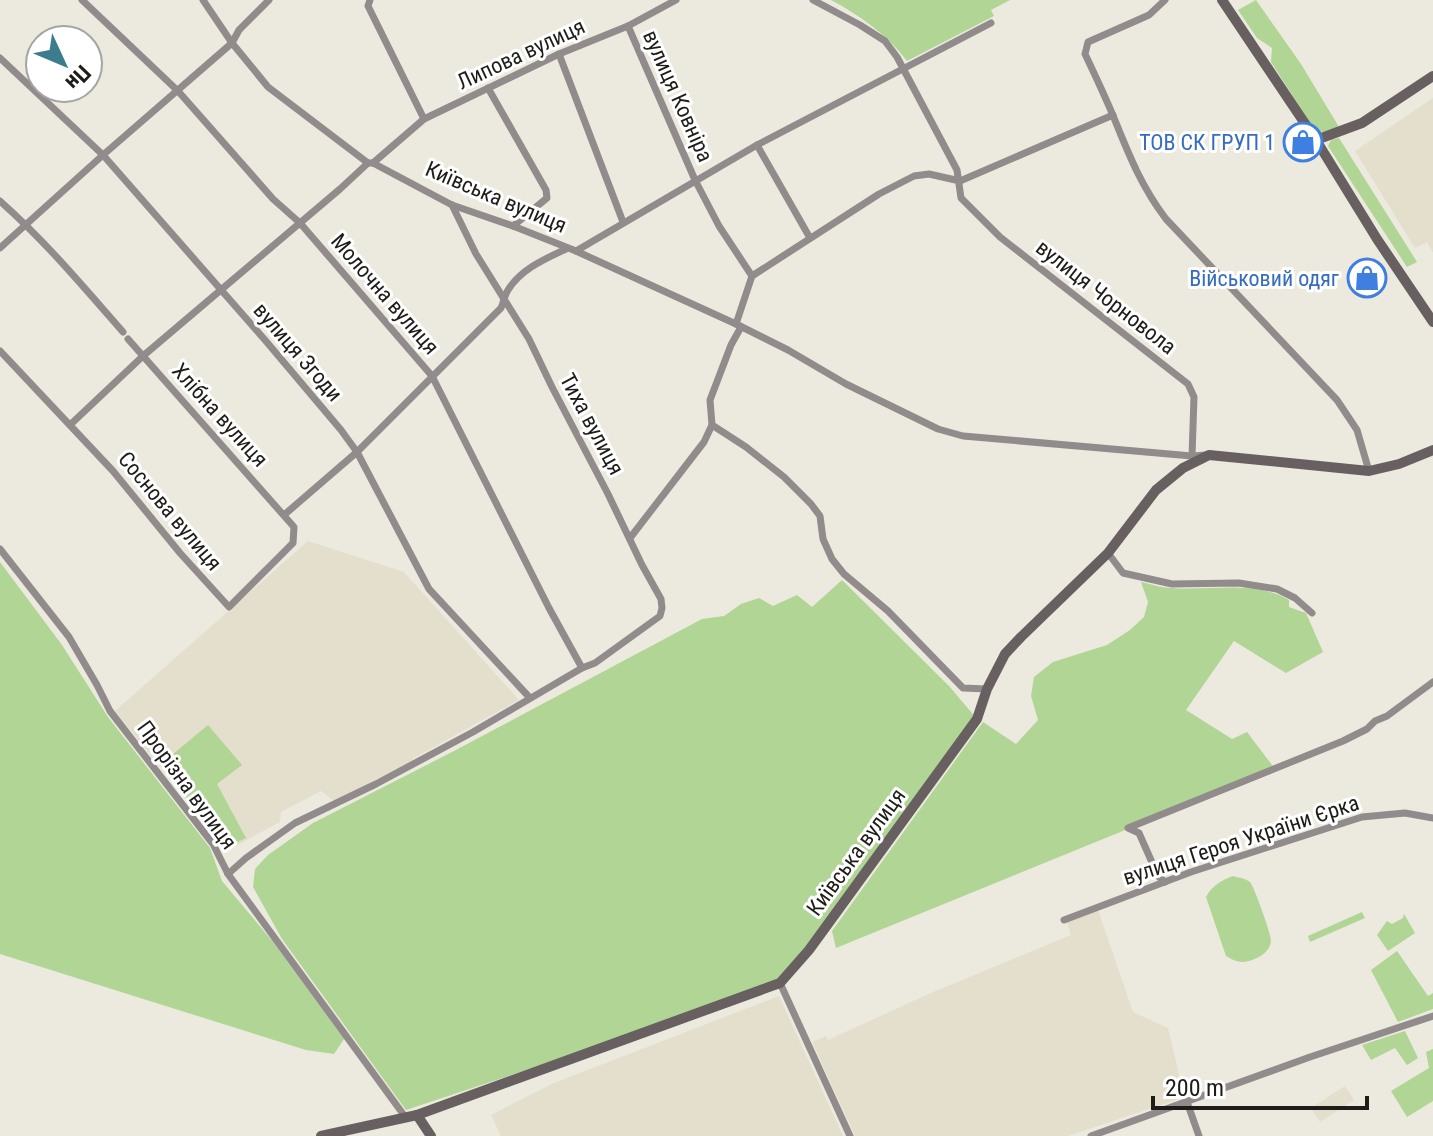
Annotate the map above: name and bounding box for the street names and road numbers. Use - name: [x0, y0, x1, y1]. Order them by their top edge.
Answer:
- street label: Липова вулиця: [453, 13, 589, 95]
- street label: вулиця Ковніра: [638, 26, 718, 166]
- street label: Київська вулиця: [422, 156, 570, 238]
- street label: Молочна вулиця: [326, 229, 444, 359]
- street label: вулиця Чорновола: [1031, 235, 1181, 359]
- street label: вулиця Згоди: [249, 298, 347, 406]
- street label: Хлібна вулиця: [167, 358, 273, 472]
- street label: Тиха вулиця: [555, 369, 629, 479]
- street label: Соснова вулиця: [113, 447, 227, 575]
- street label: Прорізна вулиця: [132, 716, 242, 854]
- street label: Київська вулиця: [802, 784, 910, 920]
- street label: вулиця Героя України Єрка: [1120, 790, 1362, 890]

